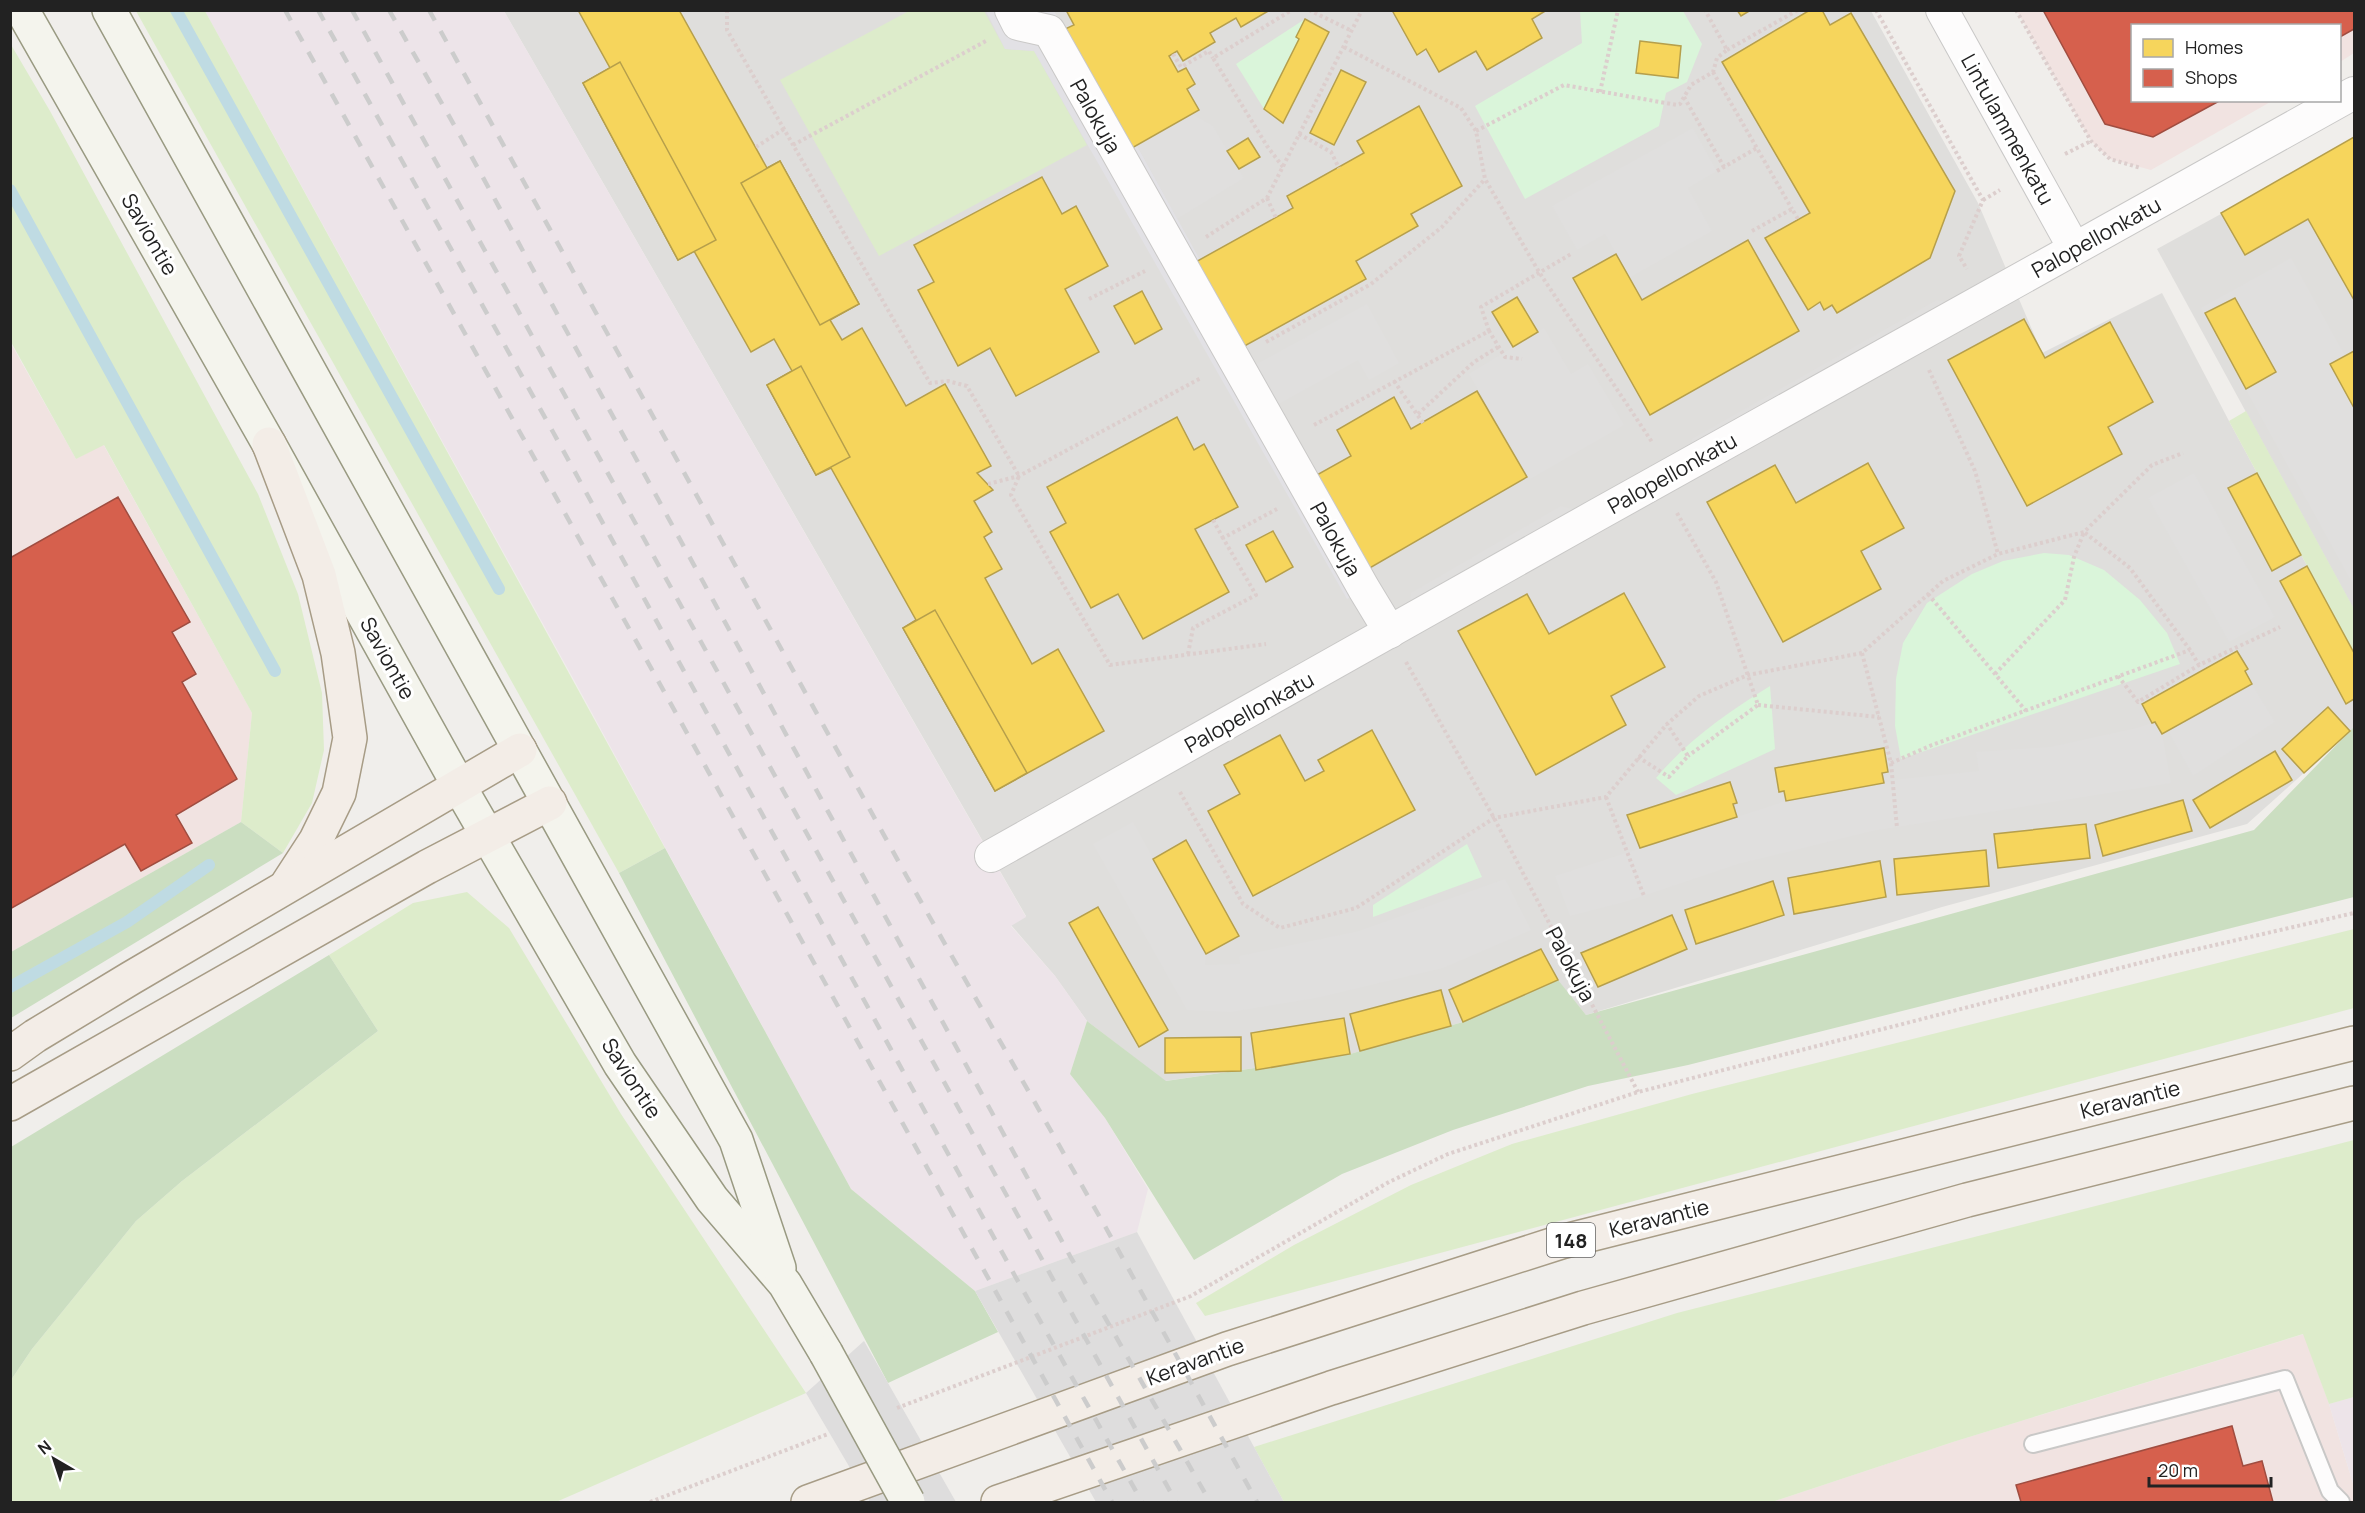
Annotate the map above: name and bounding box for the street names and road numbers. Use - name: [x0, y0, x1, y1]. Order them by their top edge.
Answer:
- street label: Lintulammenkatu: [1955, 49, 2061, 209]
- street label: Palokuja: [1064, 74, 1128, 158]
- street label: Saviontie: [115, 188, 185, 280]
- street label: Palopellonkatu: [2026, 190, 2166, 284]
- street label: Palopellonkatu: [1602, 426, 1742, 520]
- street label: Palokuja: [1304, 497, 1368, 581]
- street label: Saviontie: [354, 612, 422, 704]
- street label: Palopellonkatu: [1179, 665, 1319, 759]
- street label: Palokuja: [1540, 922, 1602, 1006]
- street label: Saviontie: [596, 1033, 668, 1123]
- street label: Keravantie: [2077, 1073, 2183, 1125]
- street label: Keravantie: [1606, 1192, 1712, 1244]
- road number: 148: [1547, 1223, 1595, 1257]
- street label: Keravantie: [1142, 1330, 1248, 1392]

